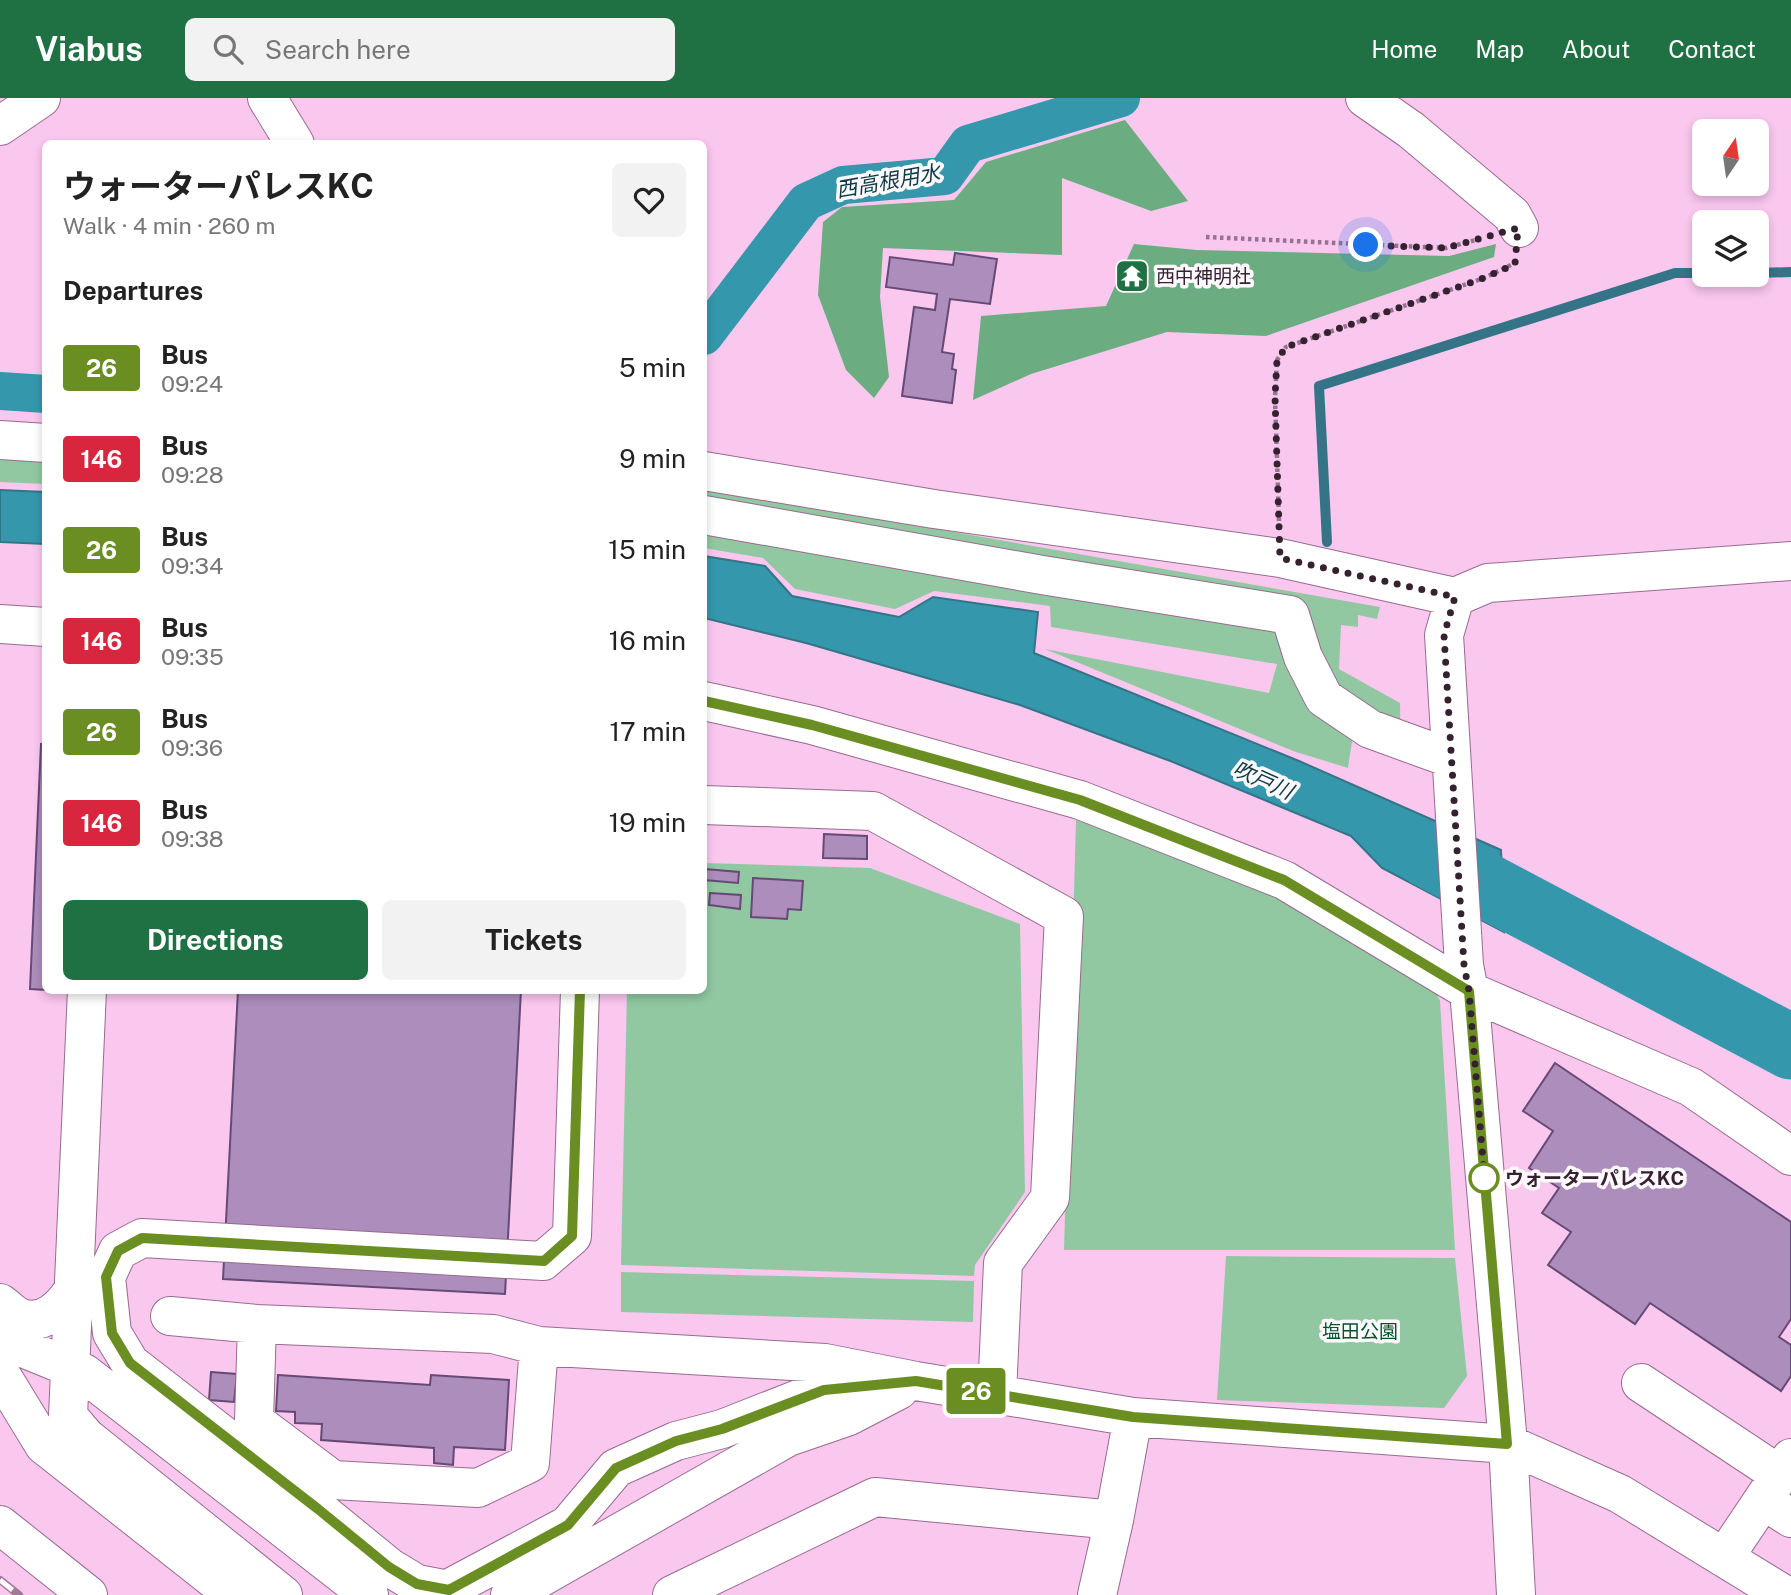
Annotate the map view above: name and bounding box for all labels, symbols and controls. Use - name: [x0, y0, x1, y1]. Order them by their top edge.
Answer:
- search box: [185, 18, 675, 81]
- text: Viabus: [35, 30, 143, 68]
- icon: search: [209, 30, 247, 68]
- text: Search here: [265, 34, 411, 65]
- text: Home: [1371, 35, 1437, 63]
- text: Map: [1475, 35, 1524, 63]
- text: About: [1562, 35, 1630, 63]
- text: Contact: [1668, 35, 1756, 63]
- north arrow: [1692, 119, 1769, 196]
- map controls: [1692, 119, 1769, 287]
- water label: 西高根用水: [834, 159, 944, 202]
- button: heart: [612, 163, 686, 237]
- text: ウォーターパレスKC: [63, 167, 374, 205]
- button: layers: [1692, 210, 1769, 287]
- text: Walk · 4 min · 260 m: [63, 212, 276, 239]
- your location: [1348, 227, 1383, 262]
- temple icon: 西中神明社: [1113, 257, 1151, 295]
- place label: 西中神明社: [1156, 265, 1251, 287]
- text: Departures: [63, 275, 203, 306]
- text: Bus: [161, 339, 208, 370]
- text: 5 min: [619, 352, 686, 383]
- text: 26: [86, 354, 117, 382]
- text: 09:24: [161, 370, 223, 397]
- text: Bus: [161, 430, 208, 461]
- text: 9 min: [619, 443, 686, 474]
- text: 146: [81, 445, 122, 473]
- text: 09:28: [161, 461, 224, 488]
- text: Bus: [161, 521, 208, 552]
- text: 15 min: [608, 534, 686, 565]
- text: 26: [86, 536, 117, 564]
- text: 09:34: [161, 552, 223, 579]
- text: Bus: [161, 612, 208, 643]
- text: 16 min: [609, 625, 686, 656]
- text: 146: [81, 627, 122, 655]
- text: 09:35: [161, 643, 224, 670]
- text: Bus: [161, 703, 208, 734]
- text: 17 min: [609, 716, 686, 747]
- text: 26: [86, 718, 117, 746]
- text: 09:36: [161, 734, 223, 761]
- water label: 吹戸川: [1229, 756, 1299, 805]
- text: Bus: [161, 794, 208, 825]
- text: 19 min: [609, 807, 686, 838]
- text: 146: [81, 809, 122, 837]
- text: 09:38: [161, 825, 224, 852]
- button: Directions: [63, 900, 368, 980]
- button: Tickets: [382, 900, 686, 980]
- marker: ウォーターパレスKC: [1469, 1163, 1499, 1193]
- place label: ウォーターパレスKC: [1505, 1167, 1684, 1189]
- park label: 塩田公園: [1322, 1320, 1398, 1342]
- line badge: 26: [944, 1368, 1007, 1414]
- text: 26: [960, 1377, 992, 1405]

